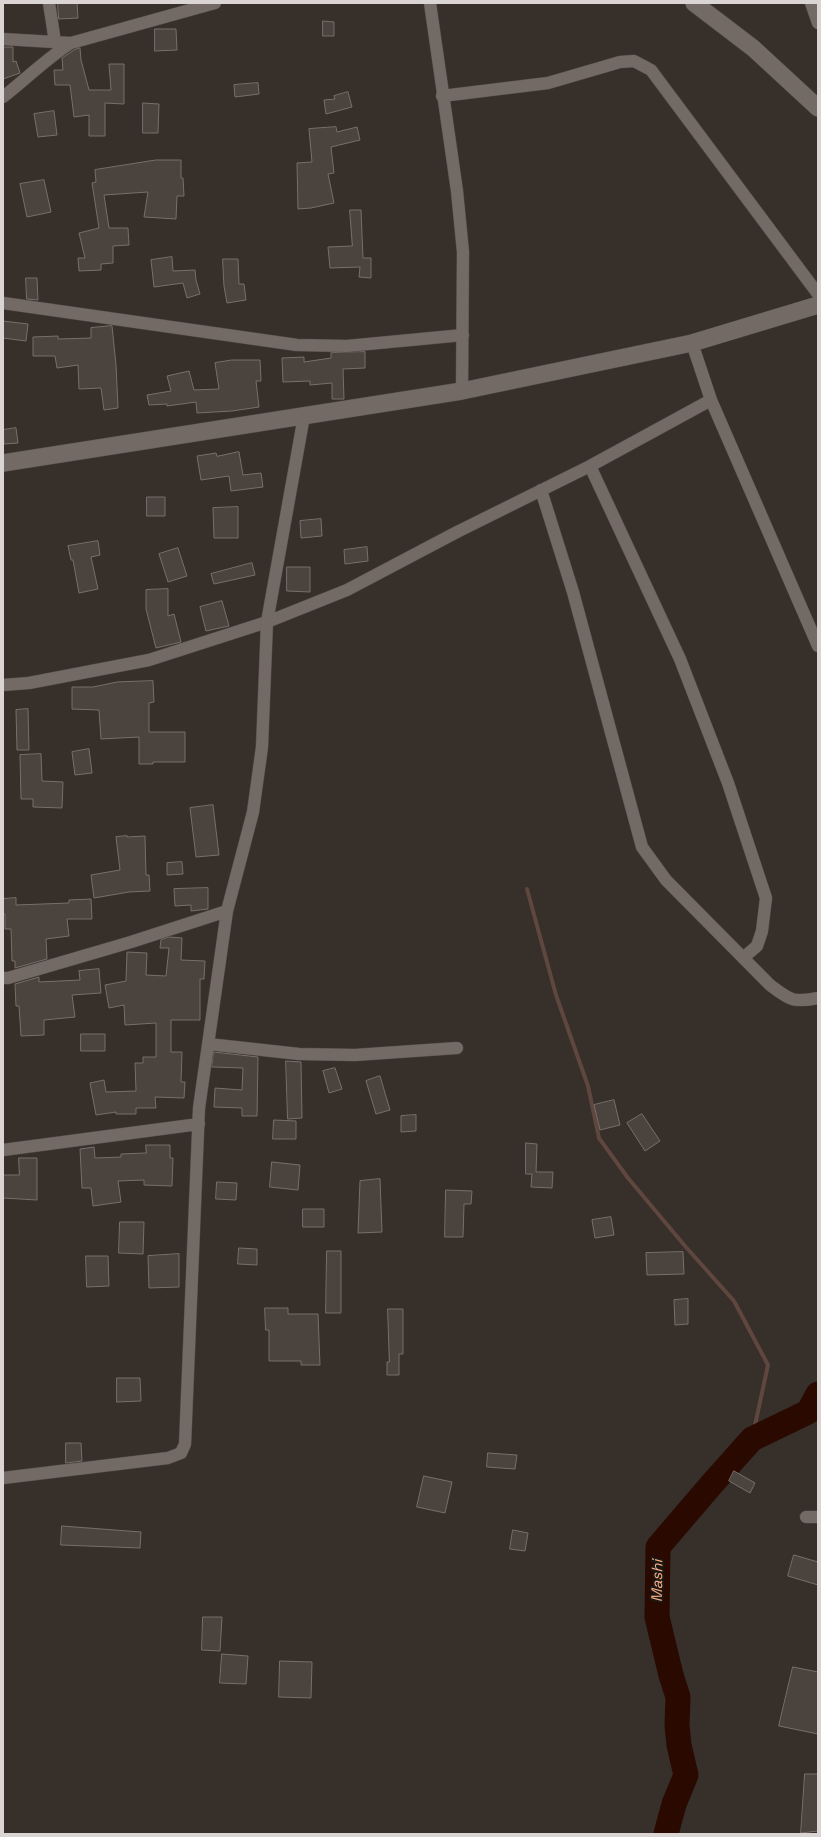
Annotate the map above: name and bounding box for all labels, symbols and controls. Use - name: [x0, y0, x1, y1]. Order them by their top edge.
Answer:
- water label: Mashi: [649, 1560, 667, 1602]

